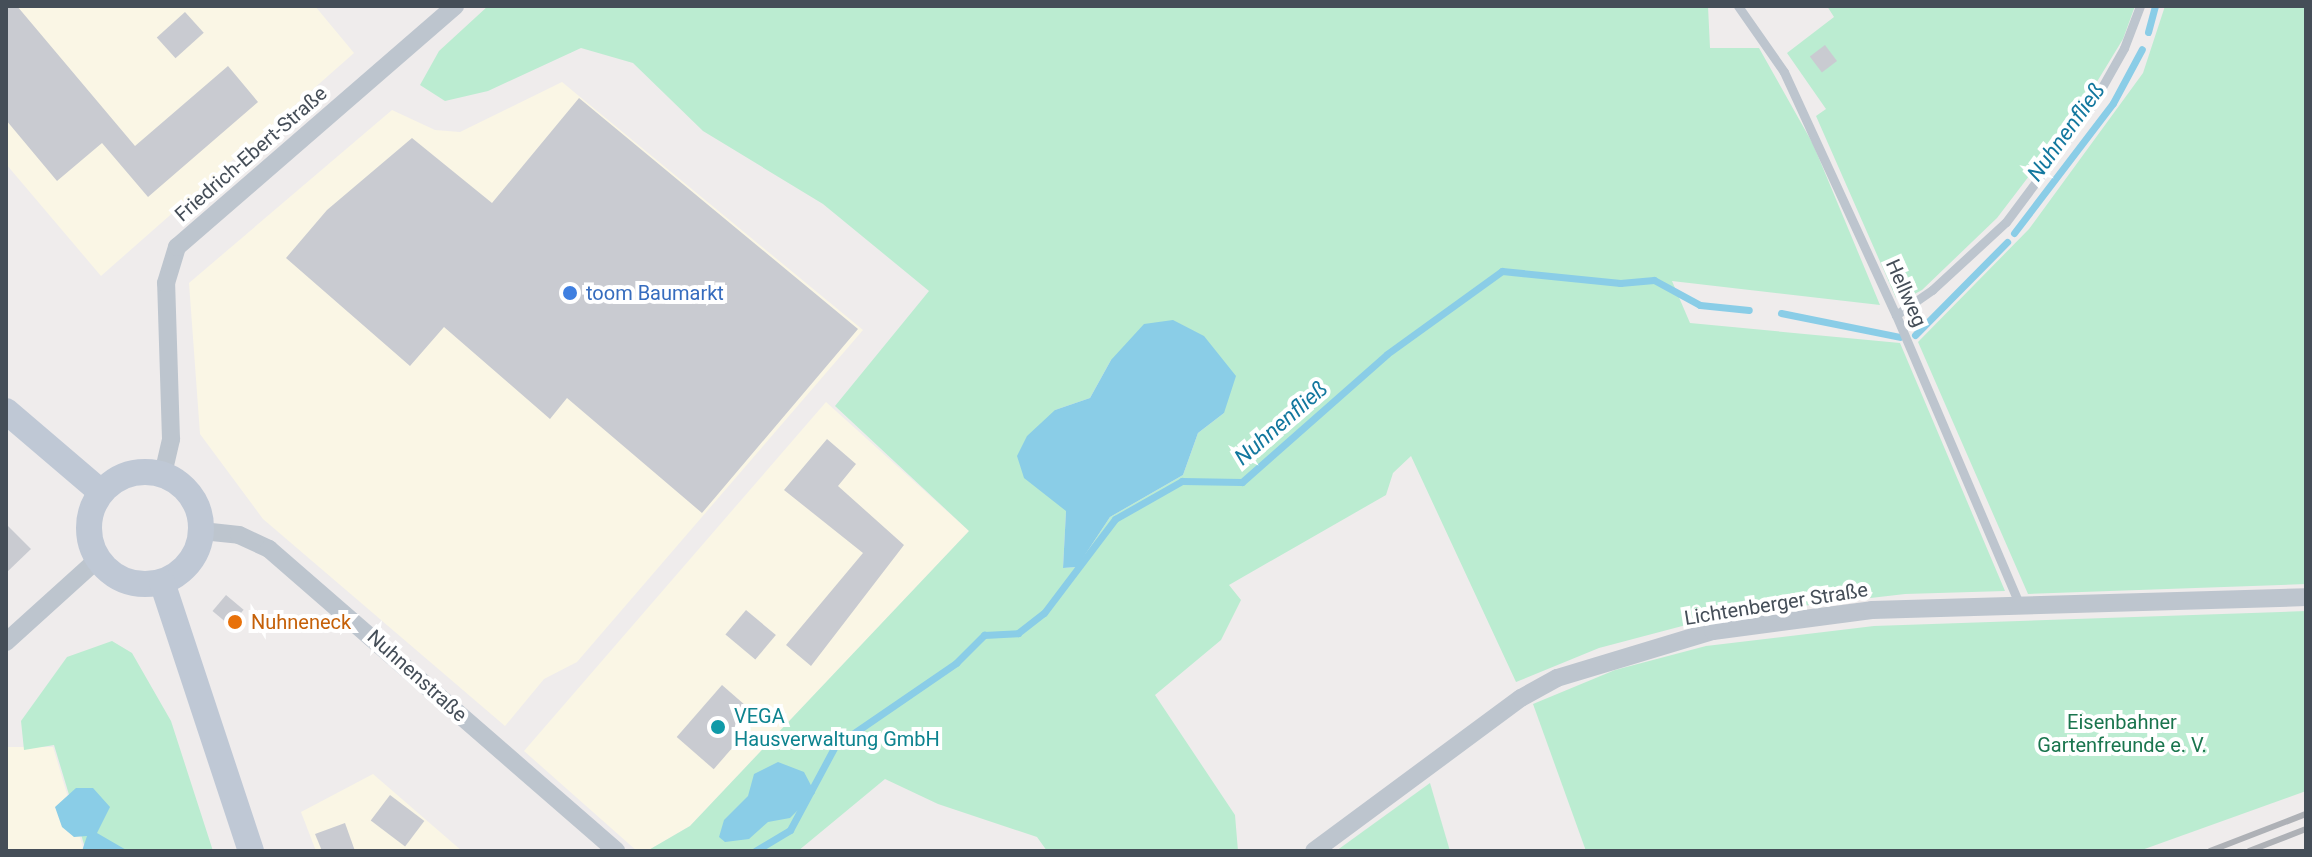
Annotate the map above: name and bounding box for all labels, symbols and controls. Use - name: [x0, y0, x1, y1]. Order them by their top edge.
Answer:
- water label: Nuhnenfließ: [2022, 78, 2110, 186]
- street label: Friedrich-Ebert-Straße: [170, 81, 332, 227]
- street label: Hellweg: [1881, 255, 1931, 331]
- place label: toom Baumarkt: [586, 281, 724, 305]
- marker: toom Baumarkt: [561, 284, 579, 302]
- water label: Nuhnenfließ: [1229, 375, 1333, 471]
- street label: Lichtenberger Straße: [1683, 578, 1869, 630]
- place label: Nuhneneck: [251, 610, 351, 634]
- marker: Nuhneneck: [226, 613, 244, 631]
- street label: Nuhnenstraße: [362, 625, 472, 727]
- place label: VEGA Hausverwaltung GmbH: [734, 704, 940, 751]
- park label: Eisenbahner Gartenfreunde e. V.: [2037, 711, 2207, 758]
- marker: VEGA Hausverwaltung GmbH: [709, 718, 727, 736]

